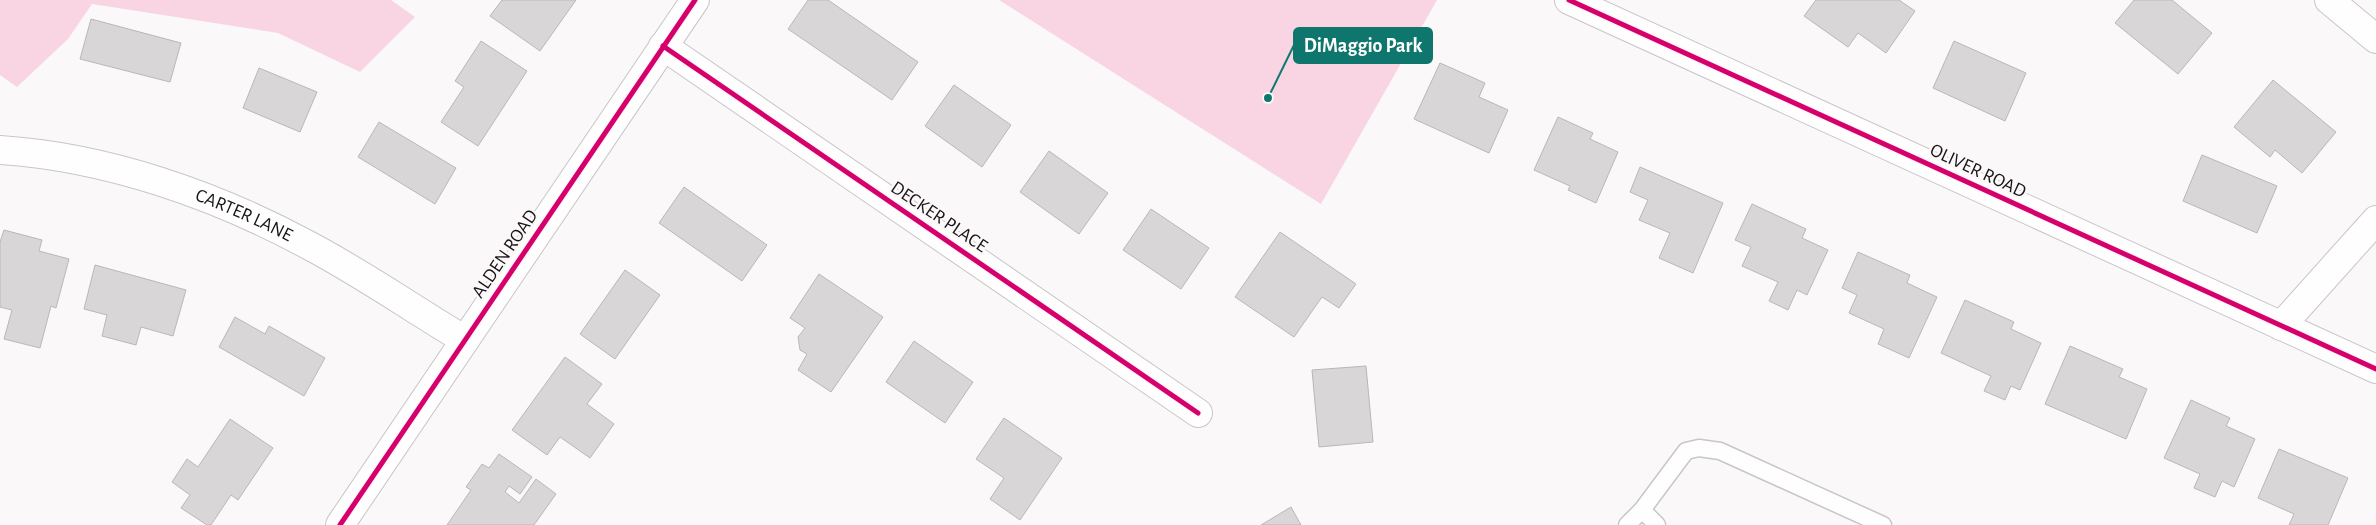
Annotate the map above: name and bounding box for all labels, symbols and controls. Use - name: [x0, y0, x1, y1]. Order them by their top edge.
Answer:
- callout: DiMaggio Park: [1294, 28, 1432, 63]
- text: DiMaggio Park: [1304, 36, 1422, 56]
- street label: OLIVER ROAD: [1927, 140, 2029, 202]
- street label: DECKER PLACE: [887, 178, 991, 256]
- street label: CARTER LANE: [193, 185, 296, 245]
- street label: ALDEN ROAD: [469, 206, 541, 302]

